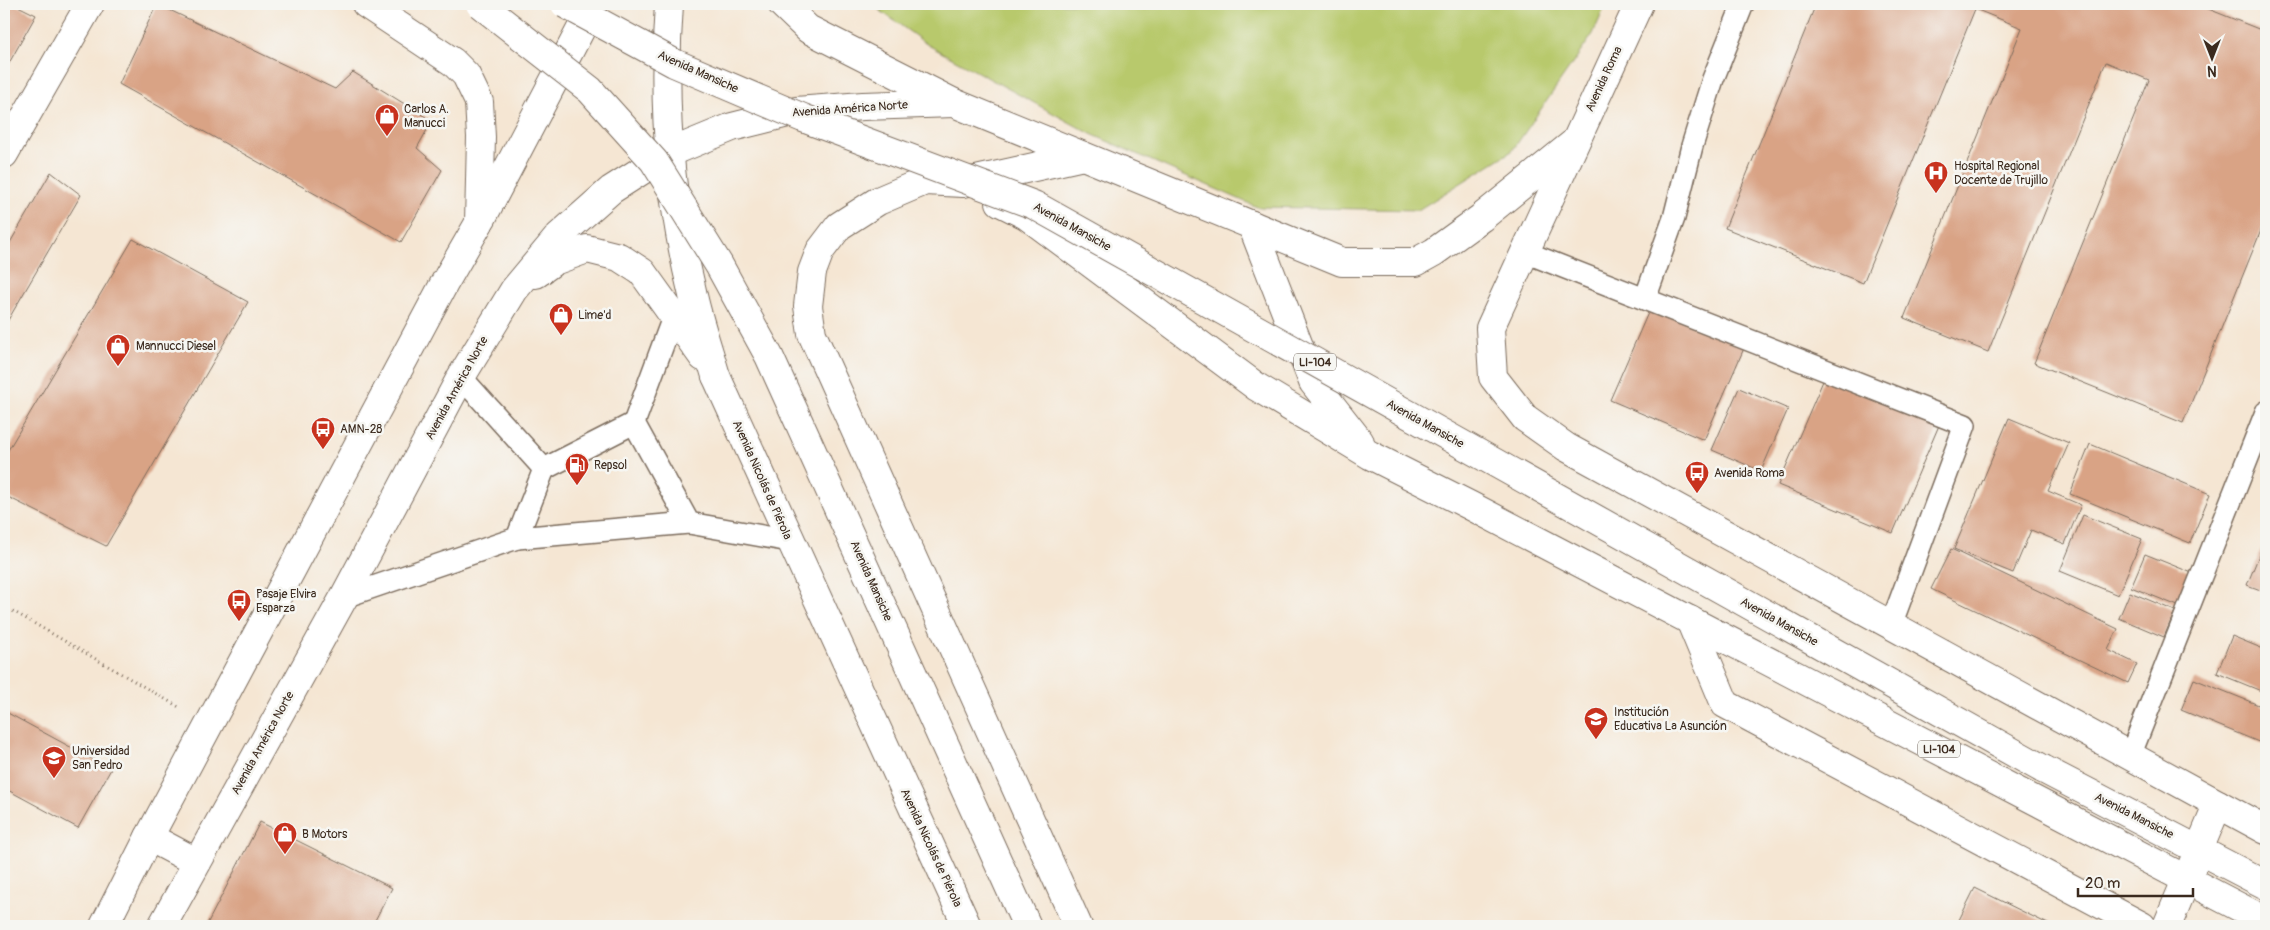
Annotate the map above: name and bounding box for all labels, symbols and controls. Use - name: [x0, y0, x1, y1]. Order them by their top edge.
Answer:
- north arrow: [2188, 32, 2238, 82]
- street label: Avenida Roma: [1582, 44, 1626, 114]
- street label: Avenida Mansiche: [655, 48, 741, 97]
- text: N: [2207, 62, 2217, 79]
- street label: Avenida América Norte: [792, 97, 908, 121]
- place label: Carlos A. Manucci: [404, 102, 449, 131]
- shop icon: Carlos A. Manucci: [374, 103, 400, 137]
- place label: Hospital Regional Docente de Trujillo: [1954, 159, 2049, 188]
- hospital icon: Hospital Regional Docente de Trujillo: [1923, 160, 1949, 194]
- street label: Avenida Mansiche: [1030, 199, 1114, 255]
- shop icon: Lime'd: [548, 302, 574, 336]
- place label: Lime'd: [578, 308, 612, 323]
- shop icon: Mannucci Diesel: [105, 333, 131, 367]
- street label: Avenida América Norte: [422, 334, 492, 442]
- place label: Mannucci Diesel: [136, 339, 216, 354]
- road number: LI-104: [1294, 354, 1336, 371]
- street label: Avenida Mansiche: [1383, 396, 1467, 452]
- bus stop icon: AMN-28: [310, 416, 336, 450]
- street label: Avenida Nicolás de Piérola: [729, 418, 795, 542]
- place label: AMN-28: [340, 422, 382, 437]
- fuel station icon: Repsol: [564, 452, 590, 486]
- place label: Repsol: [594, 458, 627, 473]
- bus stop icon: Avenida Roma: [1684, 460, 1710, 494]
- place label: Avenida Roma: [1714, 466, 1785, 481]
- street label: Avenida Mansiche: [847, 538, 896, 624]
- place label: Pasaje Elvira Esparza: [256, 587, 317, 616]
- bus stop icon: Pasaje Elvira Esparza: [226, 588, 252, 622]
- street label: Avenida Mansiche: [1737, 594, 1821, 650]
- street label: Avenida América Norte: [228, 689, 298, 797]
- place label: Institución Educativa La Asunción: [1614, 705, 1727, 734]
- school or university icon: Institución Educativa La Asunción: [1583, 706, 1609, 740]
- road number: LI-104: [1918, 741, 1960, 758]
- place label: Universidad San Pedro: [72, 744, 130, 773]
- school or university icon: Universidad San Pedro: [41, 745, 67, 779]
- street label: Avenida Nicolás de Piérola: [897, 786, 965, 910]
- street label: Avenida Mansiche: [2092, 790, 2176, 842]
- shop icon: B Motors: [272, 821, 298, 855]
- place label: B Motors: [302, 827, 348, 842]
- scale bar: [2078, 865, 2192, 897]
- text: 20 m: [2085, 874, 2120, 893]

